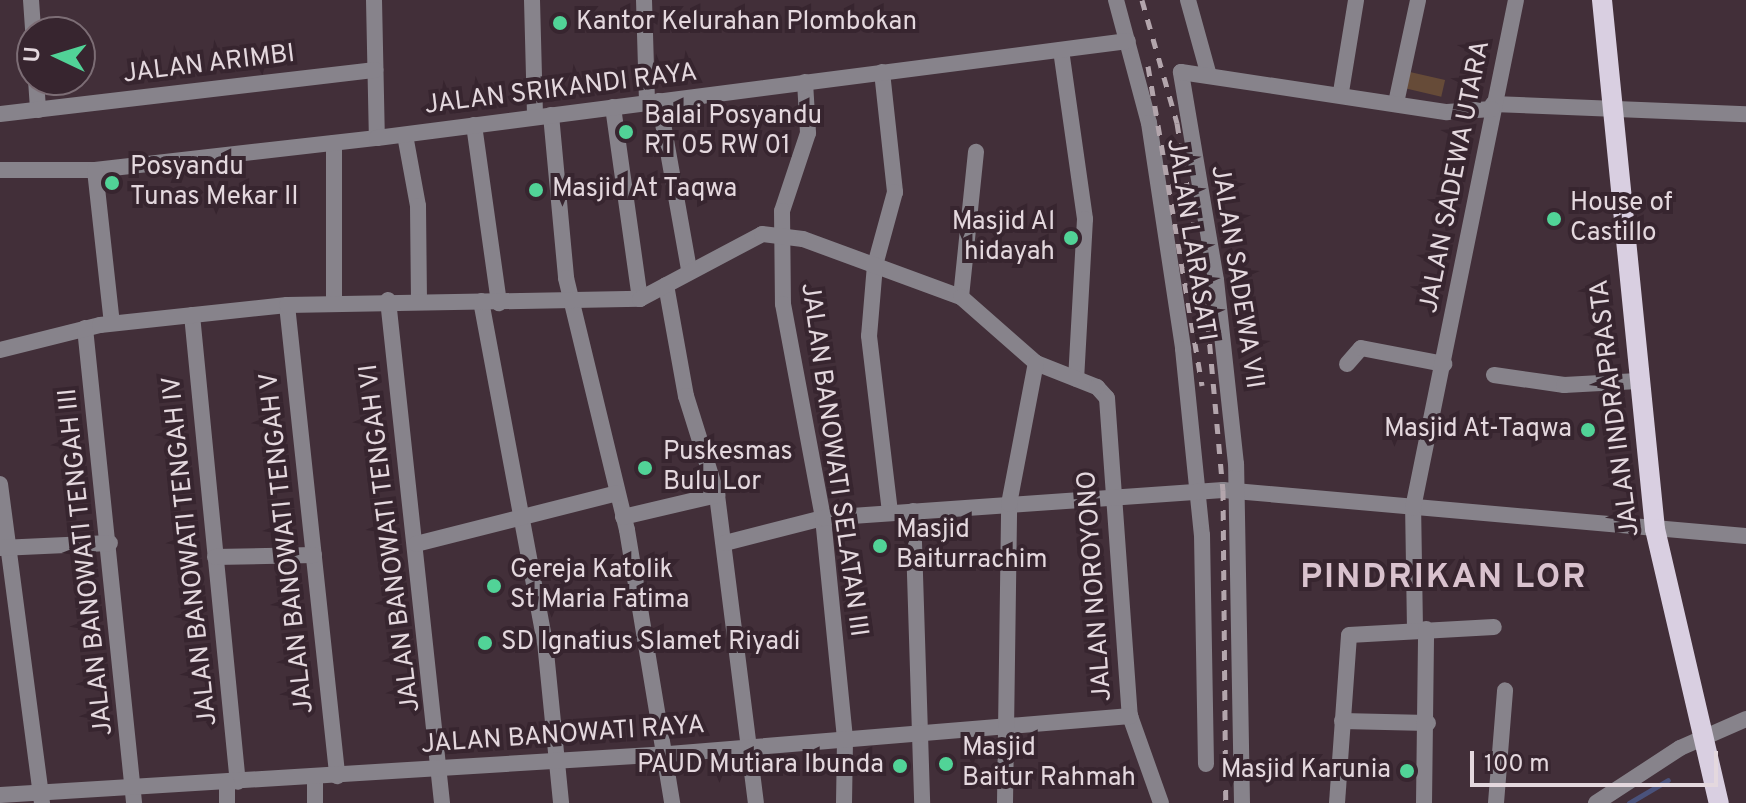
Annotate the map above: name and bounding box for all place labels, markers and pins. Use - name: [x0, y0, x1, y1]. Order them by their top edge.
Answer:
- place label: Kantor Kelurahan Plombokan: [576, 7, 917, 39]
- marker: Kantor Kelurahan Plombokan: [551, 14, 569, 32]
- place label: Balai Posyandu RT 05 RW 01: [644, 101, 822, 162]
- marker: Balai Posyandu RT 05 RW 01: [615, 121, 637, 143]
- place label: Posyandu Tunas Mekar II: [130, 152, 299, 214]
- marker: Posyandu Tunas Mekar II: [101, 172, 123, 194]
- place label: Masjid At Taqwa: [552, 174, 739, 206]
- marker: Masjid At Taqwa: [527, 181, 545, 199]
- place label: House of Castillo: [1570, 188, 1672, 250]
- place label: Masjid Al hidayah: [951, 207, 1055, 268]
- marker: House of Castillo: [1545, 210, 1563, 228]
- marker: Masjid Al hidayah: [1062, 229, 1080, 247]
- place label: Masjid At-Taqwa: [1383, 414, 1572, 446]
- marker: Masjid At-Taqwa: [1579, 421, 1597, 439]
- place label: Puskesmas Bulu Lor: [663, 437, 793, 498]
- marker: Puskesmas Bulu Lor: [634, 457, 656, 479]
- place label: Masjid Baiturrachim: [896, 515, 1047, 576]
- marker: Masjid Baiturrachim: [871, 537, 889, 555]
- place label: Gereja Katolik St Maria Fatima: [510, 555, 689, 616]
- marker: Gereja Katolik St Maria Fatima: [485, 577, 503, 595]
- place label: SD Ignatius Slamet Riyadi: [501, 627, 800, 659]
- marker: SD Ignatius Slamet Riyadi: [476, 634, 494, 652]
- place label: Masjid Baitur Rahmah: [962, 733, 1136, 794]
- place label: PAUD Mutiara Ibunda: [637, 750, 884, 782]
- marker: Masjid Baitur Rahmah: [937, 755, 955, 773]
- place label: Masjid Karunia: [1221, 755, 1391, 787]
- marker: PAUD Mutiara Ibunda: [891, 757, 909, 775]
- marker: Masjid Karunia: [1398, 762, 1416, 780]

